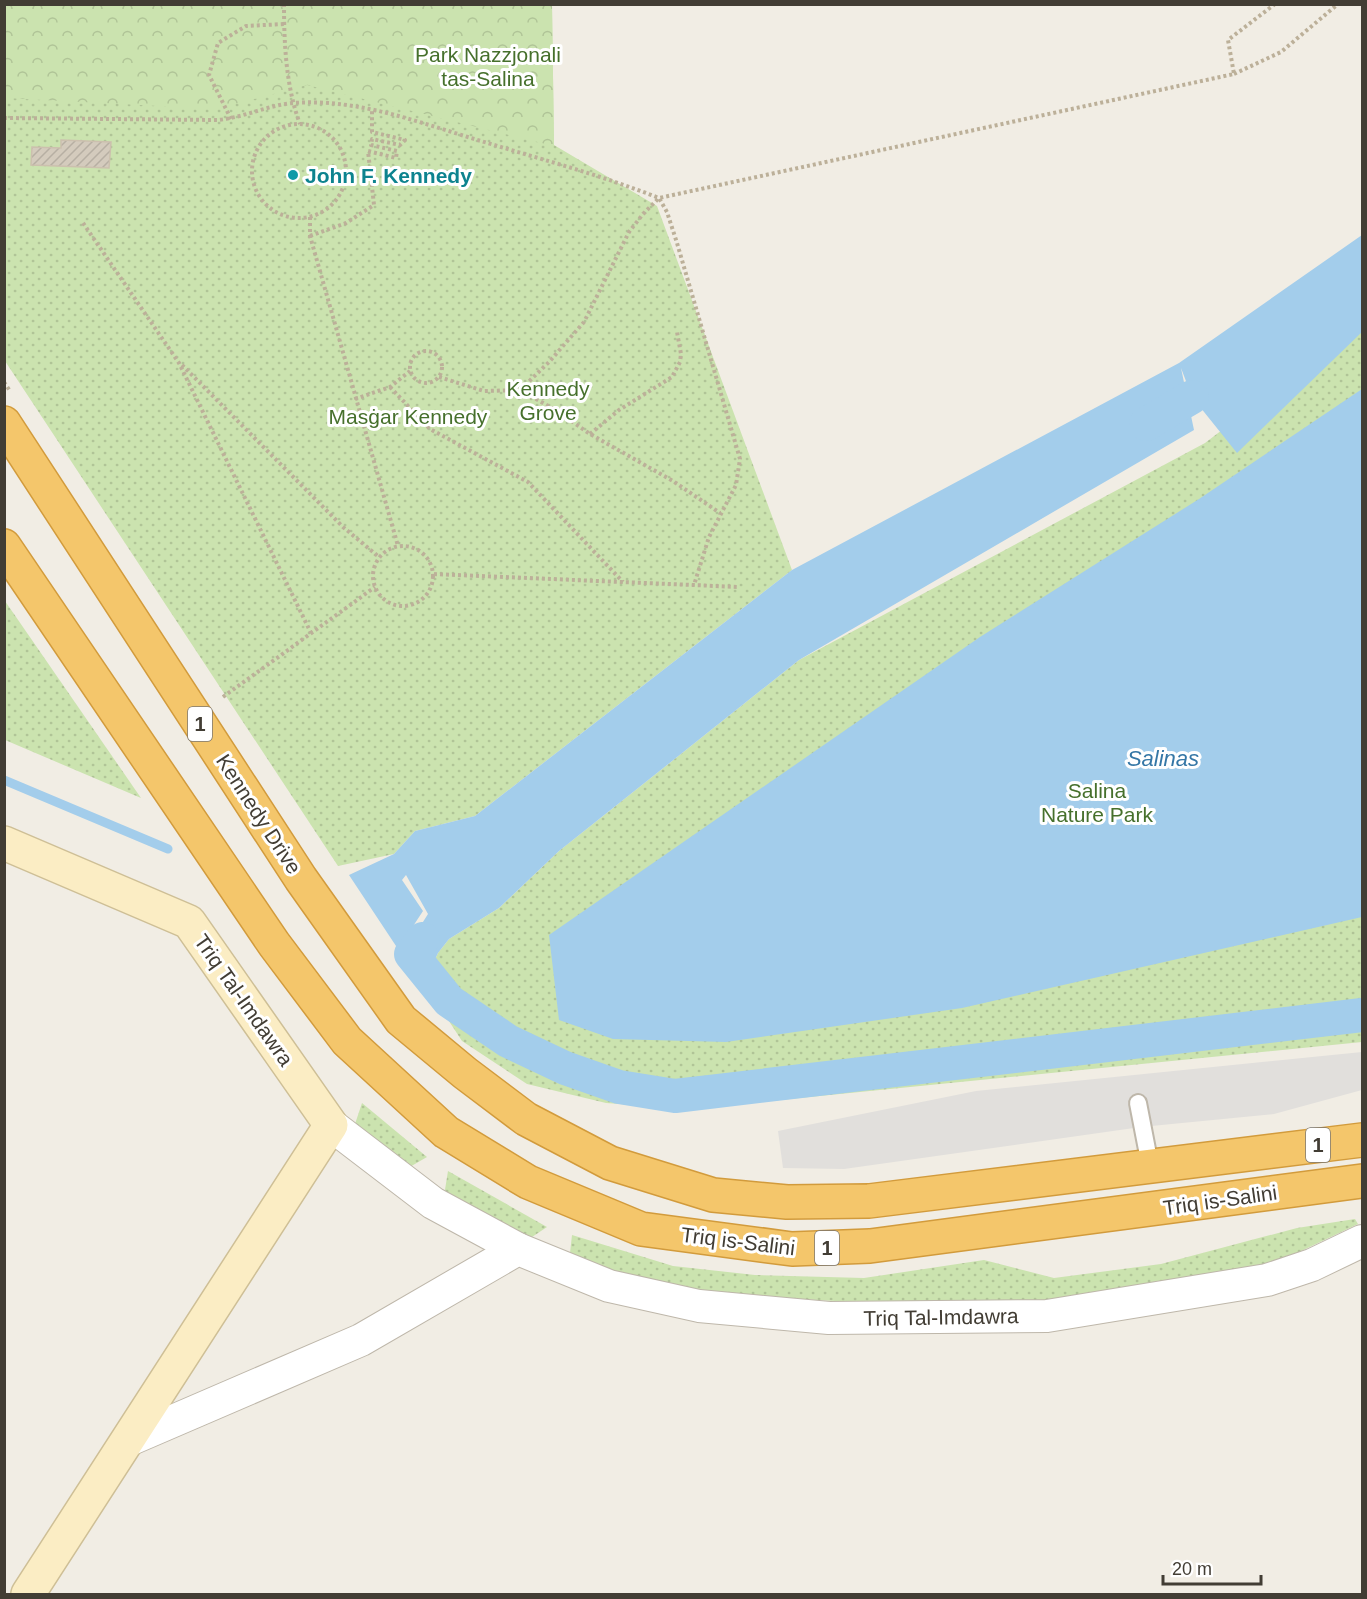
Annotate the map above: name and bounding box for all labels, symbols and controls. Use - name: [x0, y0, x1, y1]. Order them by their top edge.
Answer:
- park label: Park Nazzjonali tas-Salina: [415, 43, 561, 90]
- place label: John F. Kennedy: [305, 164, 472, 187]
- marker: John F. Kennedy: [286, 168, 300, 182]
- park label: Kennedy Grove: [507, 377, 590, 424]
- park label: Masġar Kennedy: [329, 405, 488, 428]
- road number: 1: [188, 707, 212, 741]
- water label: Salinas: [1127, 746, 1199, 771]
- street label: Kennedy Drive: [212, 750, 306, 878]
- park label: Salina Nature Park: [1041, 779, 1154, 826]
- street label: Triq Tal-Imdawra: [190, 930, 298, 1070]
- road number: 1: [1306, 1128, 1330, 1162]
- street label: Triq is-Salini: [1162, 1181, 1278, 1219]
- street label: Triq is-Salini: [680, 1223, 796, 1259]
- road number: 1: [815, 1231, 839, 1265]
- street label: Triq Tal-Imdawra: [863, 1304, 1019, 1330]
- scale bar: [1163, 1548, 1260, 1586]
- text: 20 m: [1172, 1559, 1212, 1579]

